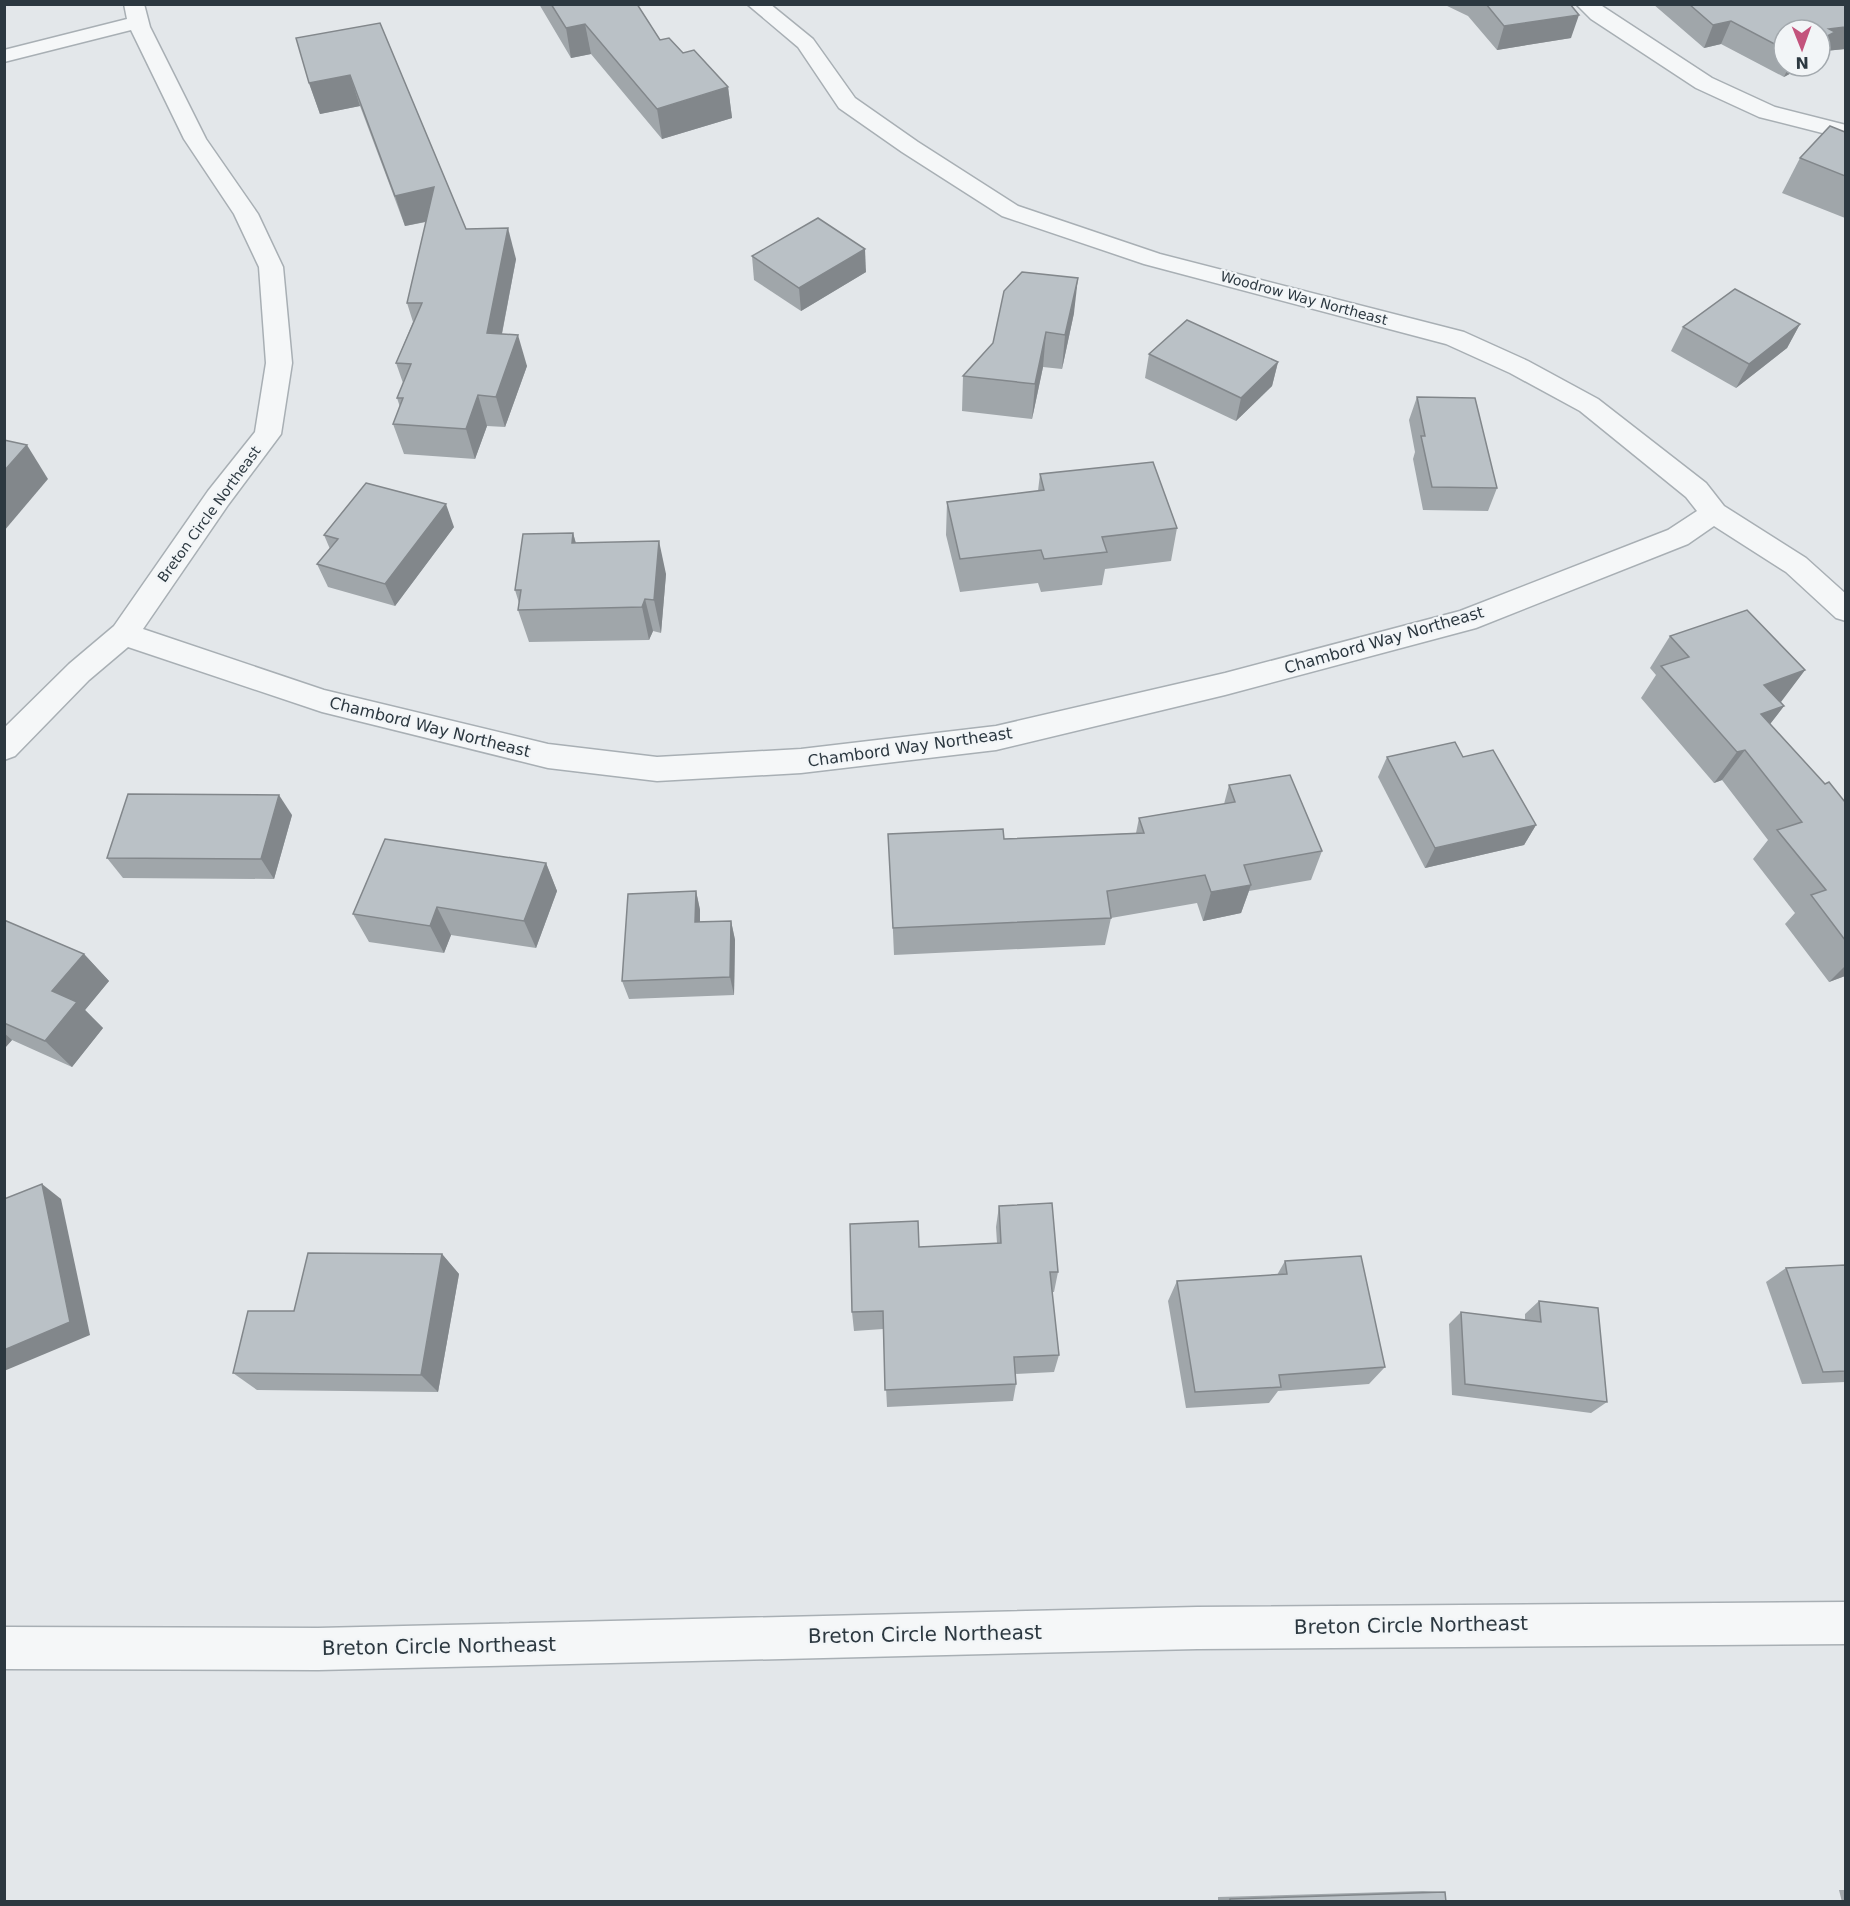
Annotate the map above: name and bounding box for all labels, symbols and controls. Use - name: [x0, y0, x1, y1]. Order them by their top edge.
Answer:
- north arrow: [1772, 18, 1832, 78]
- text: N: [1795, 53, 1809, 72]
- street label: Woodrow Way Northeast: [1219, 268, 1390, 328]
- street label: Breton Circle Northeast: [154, 443, 264, 585]
- street label: Chambord Way Northeast: [1282, 602, 1486, 678]
- street label: Chambord Way Northeast: [328, 693, 532, 761]
- street label: Chambord Way Northeast: [807, 723, 1013, 771]
- street label: Breton Circle Northeast: [1294, 1611, 1528, 1639]
- street label: Breton Circle Northeast: [808, 1620, 1042, 1648]
- street label: Breton Circle Northeast: [322, 1632, 556, 1660]

